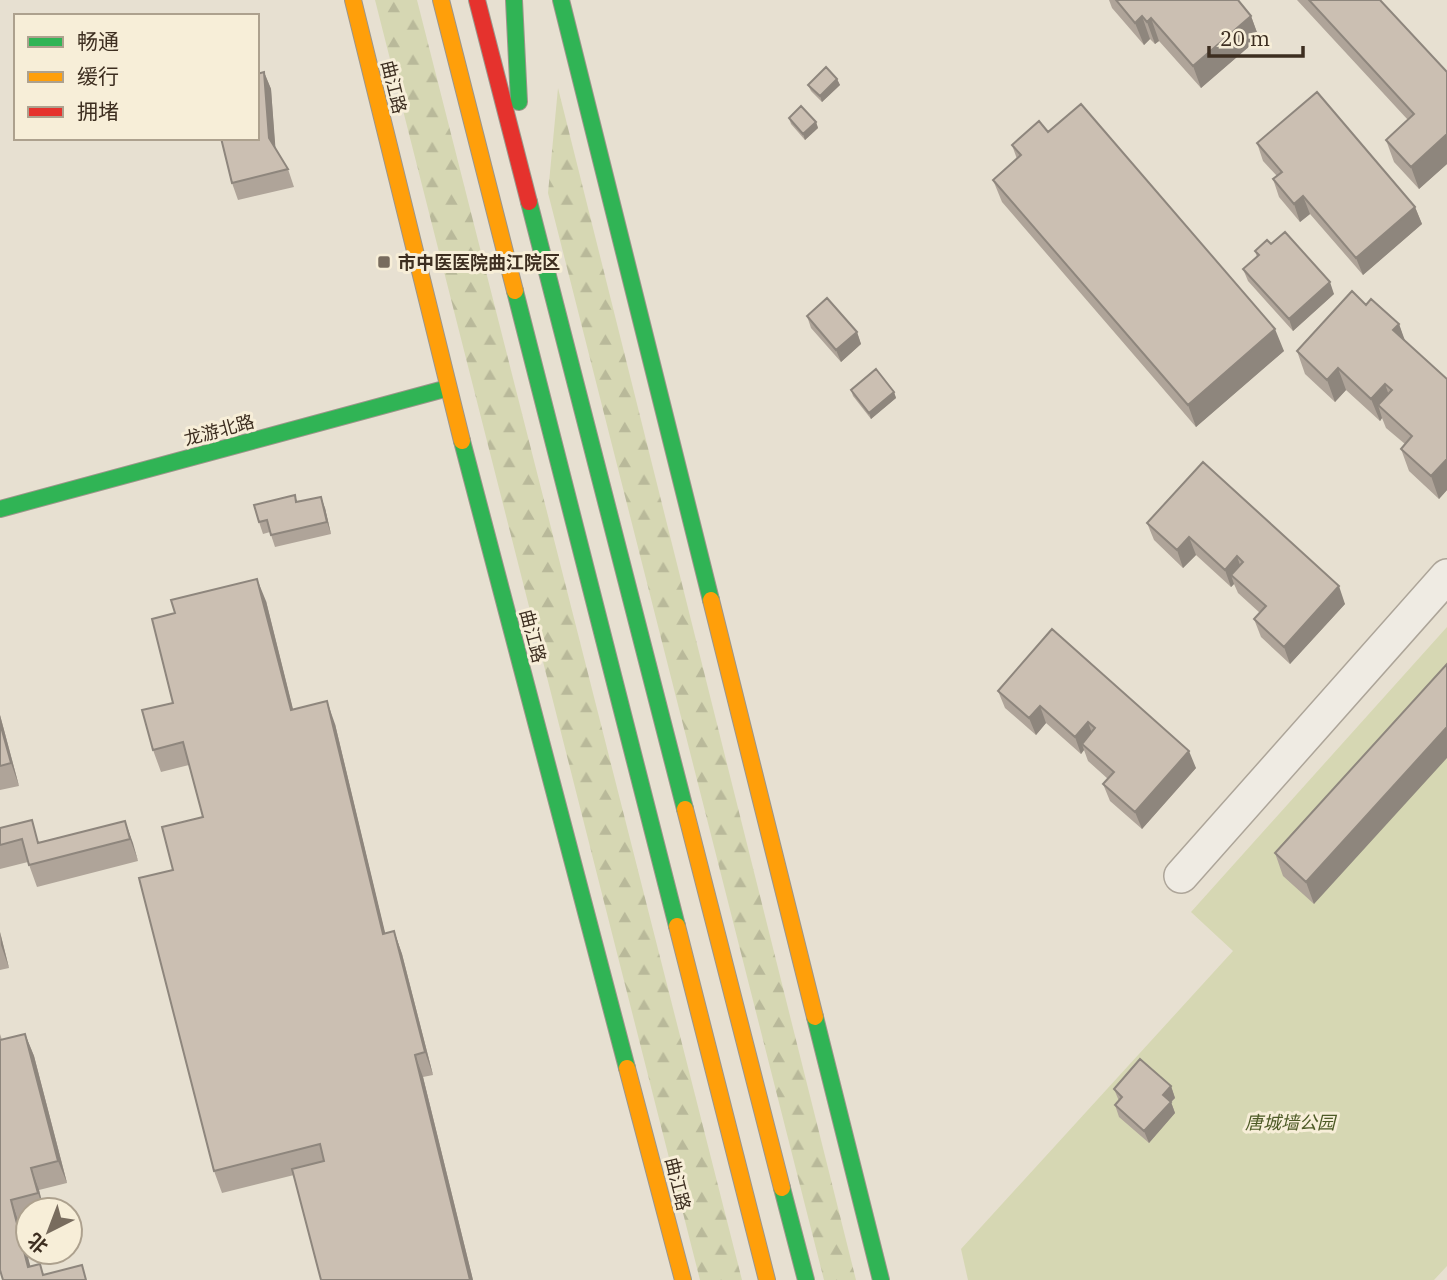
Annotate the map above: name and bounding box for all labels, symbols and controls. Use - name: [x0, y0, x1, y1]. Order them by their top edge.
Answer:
- legend: [14, 14, 259, 140]
- scale bar: [1209, 14, 1304, 58]
- text: 20 m: [1220, 24, 1270, 52]
- text: 畅通: [77, 27, 119, 55]
- street label: 曲江路: [376, 58, 412, 116]
- text: 缓行: [77, 62, 119, 90]
- text: 拥堵: [77, 97, 119, 125]
- place label: 市中医医院曲江院区: [398, 251, 560, 274]
- marker: 市中医医院曲江院区: [376, 254, 392, 270]
- street label: 龙游北路: [181, 410, 257, 450]
- street label: 曲江路: [515, 607, 551, 665]
- park label: 唐城墙公园: [1245, 1111, 1338, 1134]
- street label: 曲江路: [660, 1155, 696, 1213]
- north arrow: [14, 1196, 84, 1266]
- text: 北: [23, 1228, 53, 1259]

